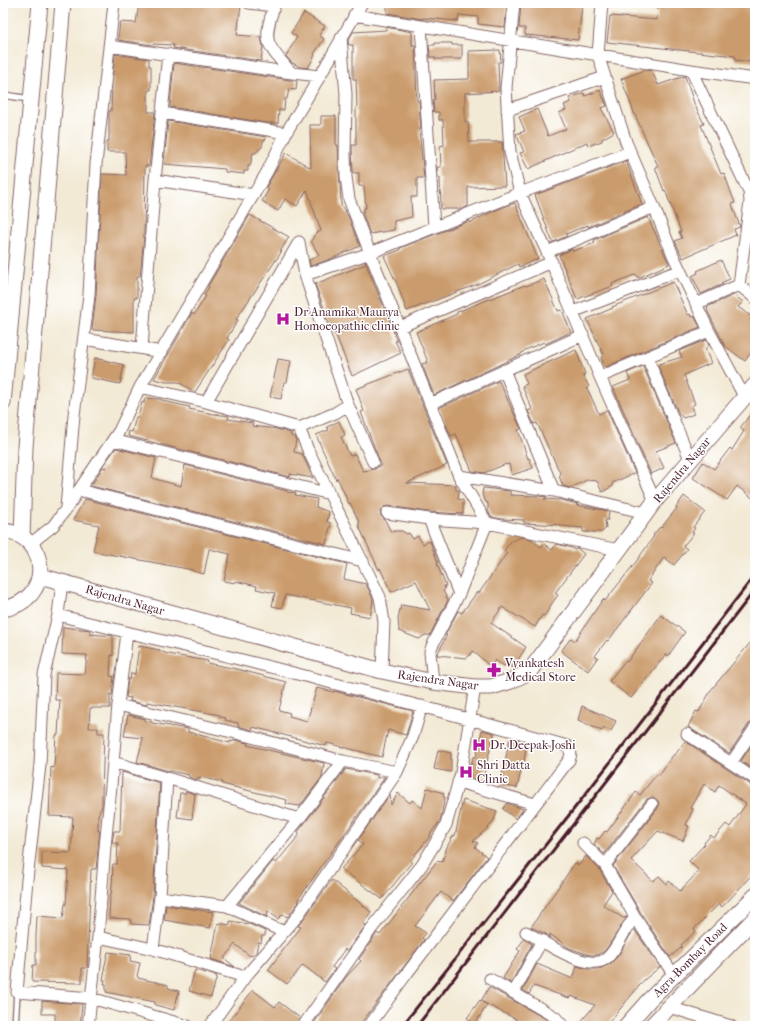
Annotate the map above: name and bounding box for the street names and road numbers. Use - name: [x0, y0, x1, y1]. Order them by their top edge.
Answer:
- street label: Rajendra Nagar: [650, 434, 714, 506]
- street label: Rajendra Nagar: [84, 582, 167, 618]
- street label: Rajendra Nagar: [397, 667, 480, 693]
- street label: Agra-Bombay Road: [649, 920, 730, 1001]

